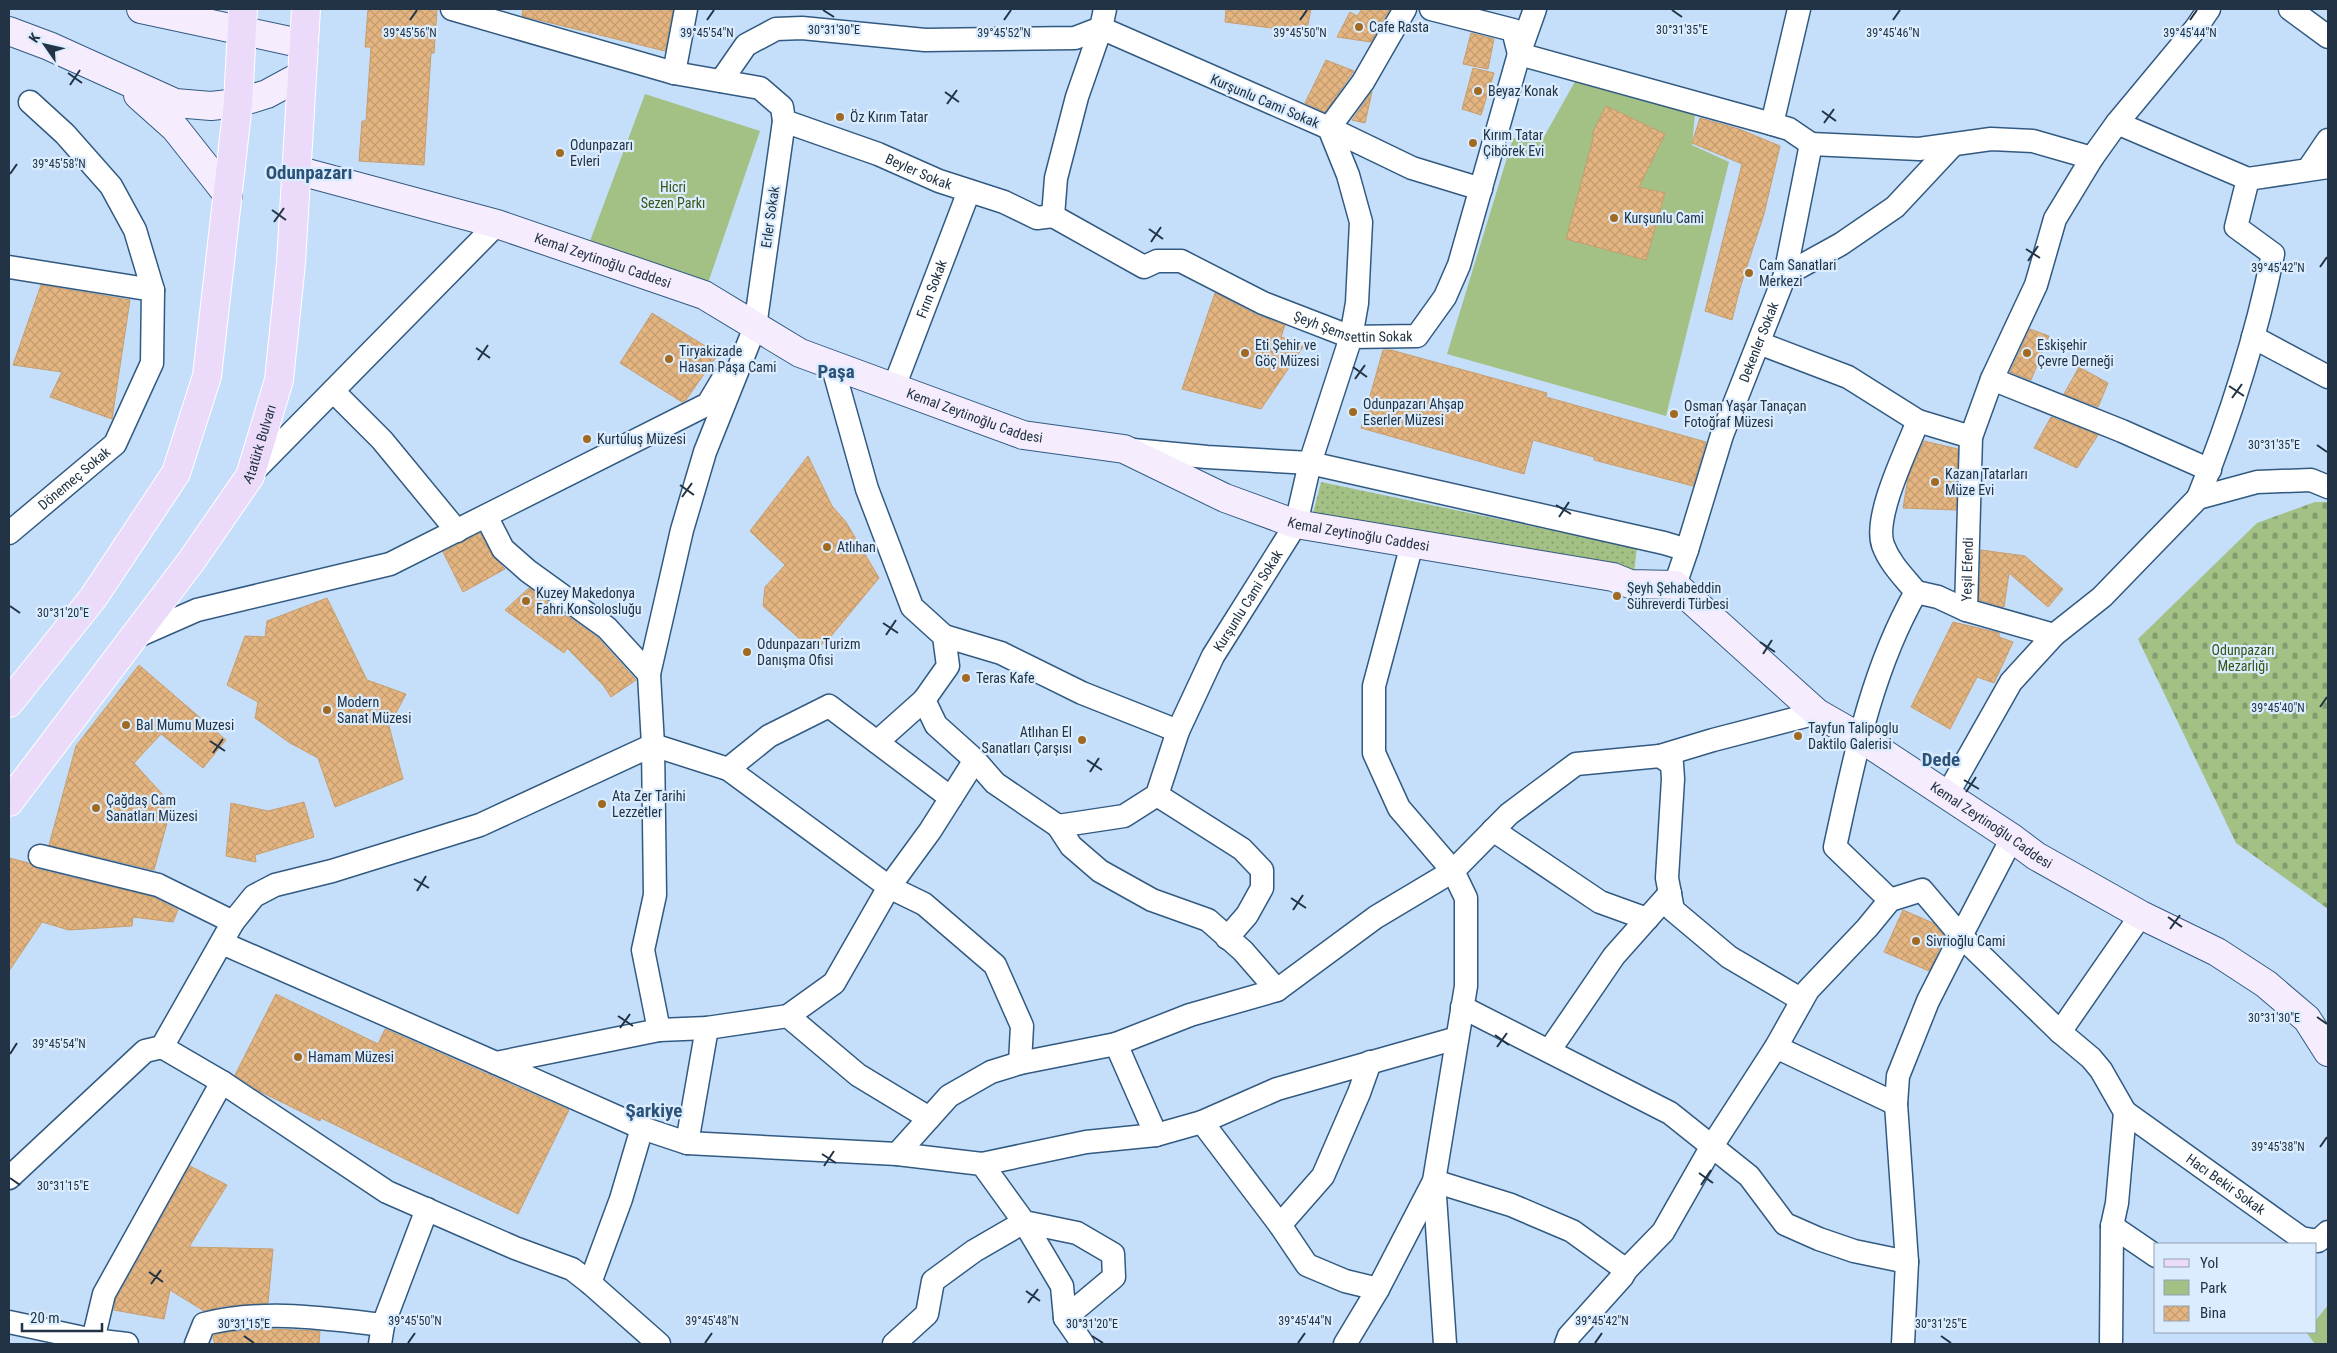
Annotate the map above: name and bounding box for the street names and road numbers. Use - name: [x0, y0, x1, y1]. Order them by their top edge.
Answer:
- street label: Kurşunlu Cami Sokak: [1208, 71, 1323, 131]
- street label: Beyler Sokak: [883, 150, 955, 193]
- street label: Erler Sokak: [758, 184, 782, 249]
- street label: Kemal Zeytinoğlu Caddesi: [532, 229, 673, 291]
- street label: Fırın Sokak: [913, 257, 950, 320]
- street label: Dekenler Sokak: [1736, 299, 1782, 385]
- street label: Şeyh Şemsettin Sokak: [1292, 308, 1413, 345]
- street label: Kemal Zeytinoğlu Caddesi: [904, 385, 1044, 446]
- street label: Atatürk Bulvarı: [239, 403, 279, 486]
- street label: Dönemeç Sokak: [35, 443, 114, 513]
- street label: Kemal Zeytinoğlu Caddesi: [1286, 514, 1431, 554]
- street label: Yeşil Efendi: [1958, 537, 1976, 602]
- street label: Kurşunlu Cami Sokak: [1210, 546, 1286, 654]
- street label: Kemal Zeytinoğlu Caddesi: [1928, 778, 2055, 872]
- street label: Hacı Bekir Sokak: [2183, 1151, 2269, 1218]

